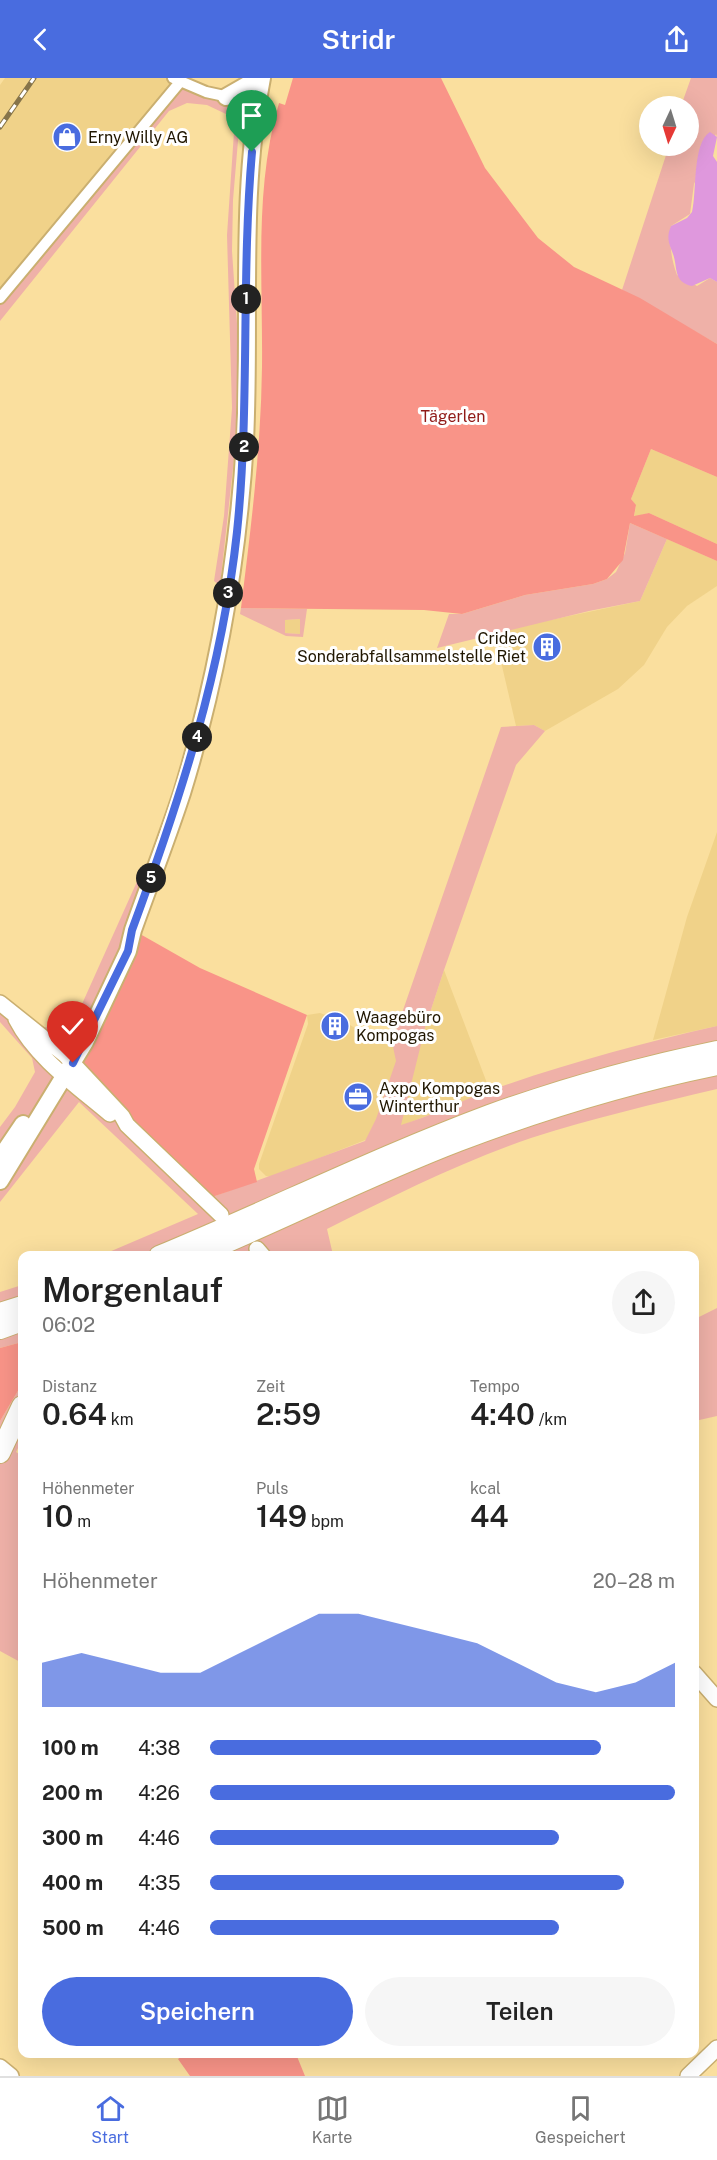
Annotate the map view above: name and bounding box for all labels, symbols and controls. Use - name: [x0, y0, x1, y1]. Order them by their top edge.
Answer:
- icon: back: [24, 23, 57, 56]
- text: Stridr: [322, 23, 395, 55]
- icon: share: [660, 23, 693, 56]
- pin: [226, 90, 277, 152]
- north arrow: [639, 96, 699, 156]
- map controls: [639, 96, 699, 156]
- icon: arrive: [235, 99, 268, 132]
- shop icon: Erny Willy AG: [51, 121, 83, 153]
- place label: Erny Willy AG: [88, 128, 188, 147]
- pin: 1: [231, 284, 261, 314]
- text: 1: [243, 289, 249, 308]
- park label: Tägerlen: [420, 407, 486, 426]
- pin: 2: [229, 432, 259, 462]
- text: 2: [239, 437, 249, 456]
- pin: 3: [213, 578, 243, 608]
- text: 3: [223, 583, 233, 602]
- place label: Cridec Sonderabfallsammelstelle Riet: [297, 629, 526, 666]
- building icon: Cridec Sonderabfallsammelstelle Riet: [531, 631, 563, 663]
- pin: 4: [182, 722, 212, 752]
- text: 4: [192, 727, 202, 746]
- pin: 5: [136, 863, 166, 893]
- text: 5: [146, 868, 156, 887]
- pin: [47, 1001, 98, 1063]
- place label: Waagebüro Kompogas: [356, 1008, 441, 1045]
- icon: check: [56, 1010, 89, 1043]
- building icon: Waagebüro Kompogas: [319, 1010, 351, 1042]
- place label: Axpo Kompogas Winterthur: [379, 1079, 500, 1116]
- office icon: Axpo Kompogas Winterthur: [342, 1081, 374, 1113]
- text: Morgenlauf: [42, 1271, 223, 1309]
- button: share: [612, 1271, 675, 1334]
- text: 06:02: [42, 1313, 95, 1337]
- text: Distanz: [42, 1377, 97, 1396]
- text: Zeit: [256, 1377, 285, 1396]
- text: Tempo: [470, 1377, 520, 1396]
- text: 0.64: [42, 1396, 107, 1432]
- text: 2:59: [256, 1396, 321, 1432]
- text: 4:40: [470, 1396, 535, 1432]
- text: km: [107, 1410, 134, 1429]
- text: /km: [535, 1410, 567, 1429]
- text: Höhenmeter: [42, 1479, 135, 1498]
- text: Puls: [256, 1479, 288, 1498]
- text: kcal: [470, 1479, 501, 1498]
- text: 10: [42, 1498, 73, 1534]
- text: 149: [256, 1498, 307, 1534]
- text: 44: [470, 1498, 509, 1534]
- text: m: [73, 1512, 91, 1531]
- text: bpm: [307, 1512, 344, 1531]
- text: Höhenmeter: [42, 1569, 158, 1593]
- text: 20–28 m: [593, 1569, 675, 1593]
- text: 100 m: [42, 1736, 99, 1760]
- text: 4:38: [138, 1736, 181, 1760]
- text: 200 m: [42, 1781, 103, 1805]
- text: 4:26: [138, 1781, 180, 1805]
- text: 300 m: [42, 1826, 103, 1850]
- text: 4:46: [138, 1826, 180, 1850]
- text: 400 m: [42, 1871, 103, 1895]
- text: 4:35: [138, 1871, 181, 1895]
- text: 500 m: [42, 1916, 104, 1940]
- text: 4:46: [138, 1916, 180, 1940]
- button: Speichern: [42, 1977, 353, 2046]
- button: Teilen: [365, 1977, 675, 2046]
- tab: Start: [91, 2092, 129, 2147]
- tab: Karte: [312, 2092, 352, 2147]
- tab: Gespeichert: [535, 2092, 626, 2147]

